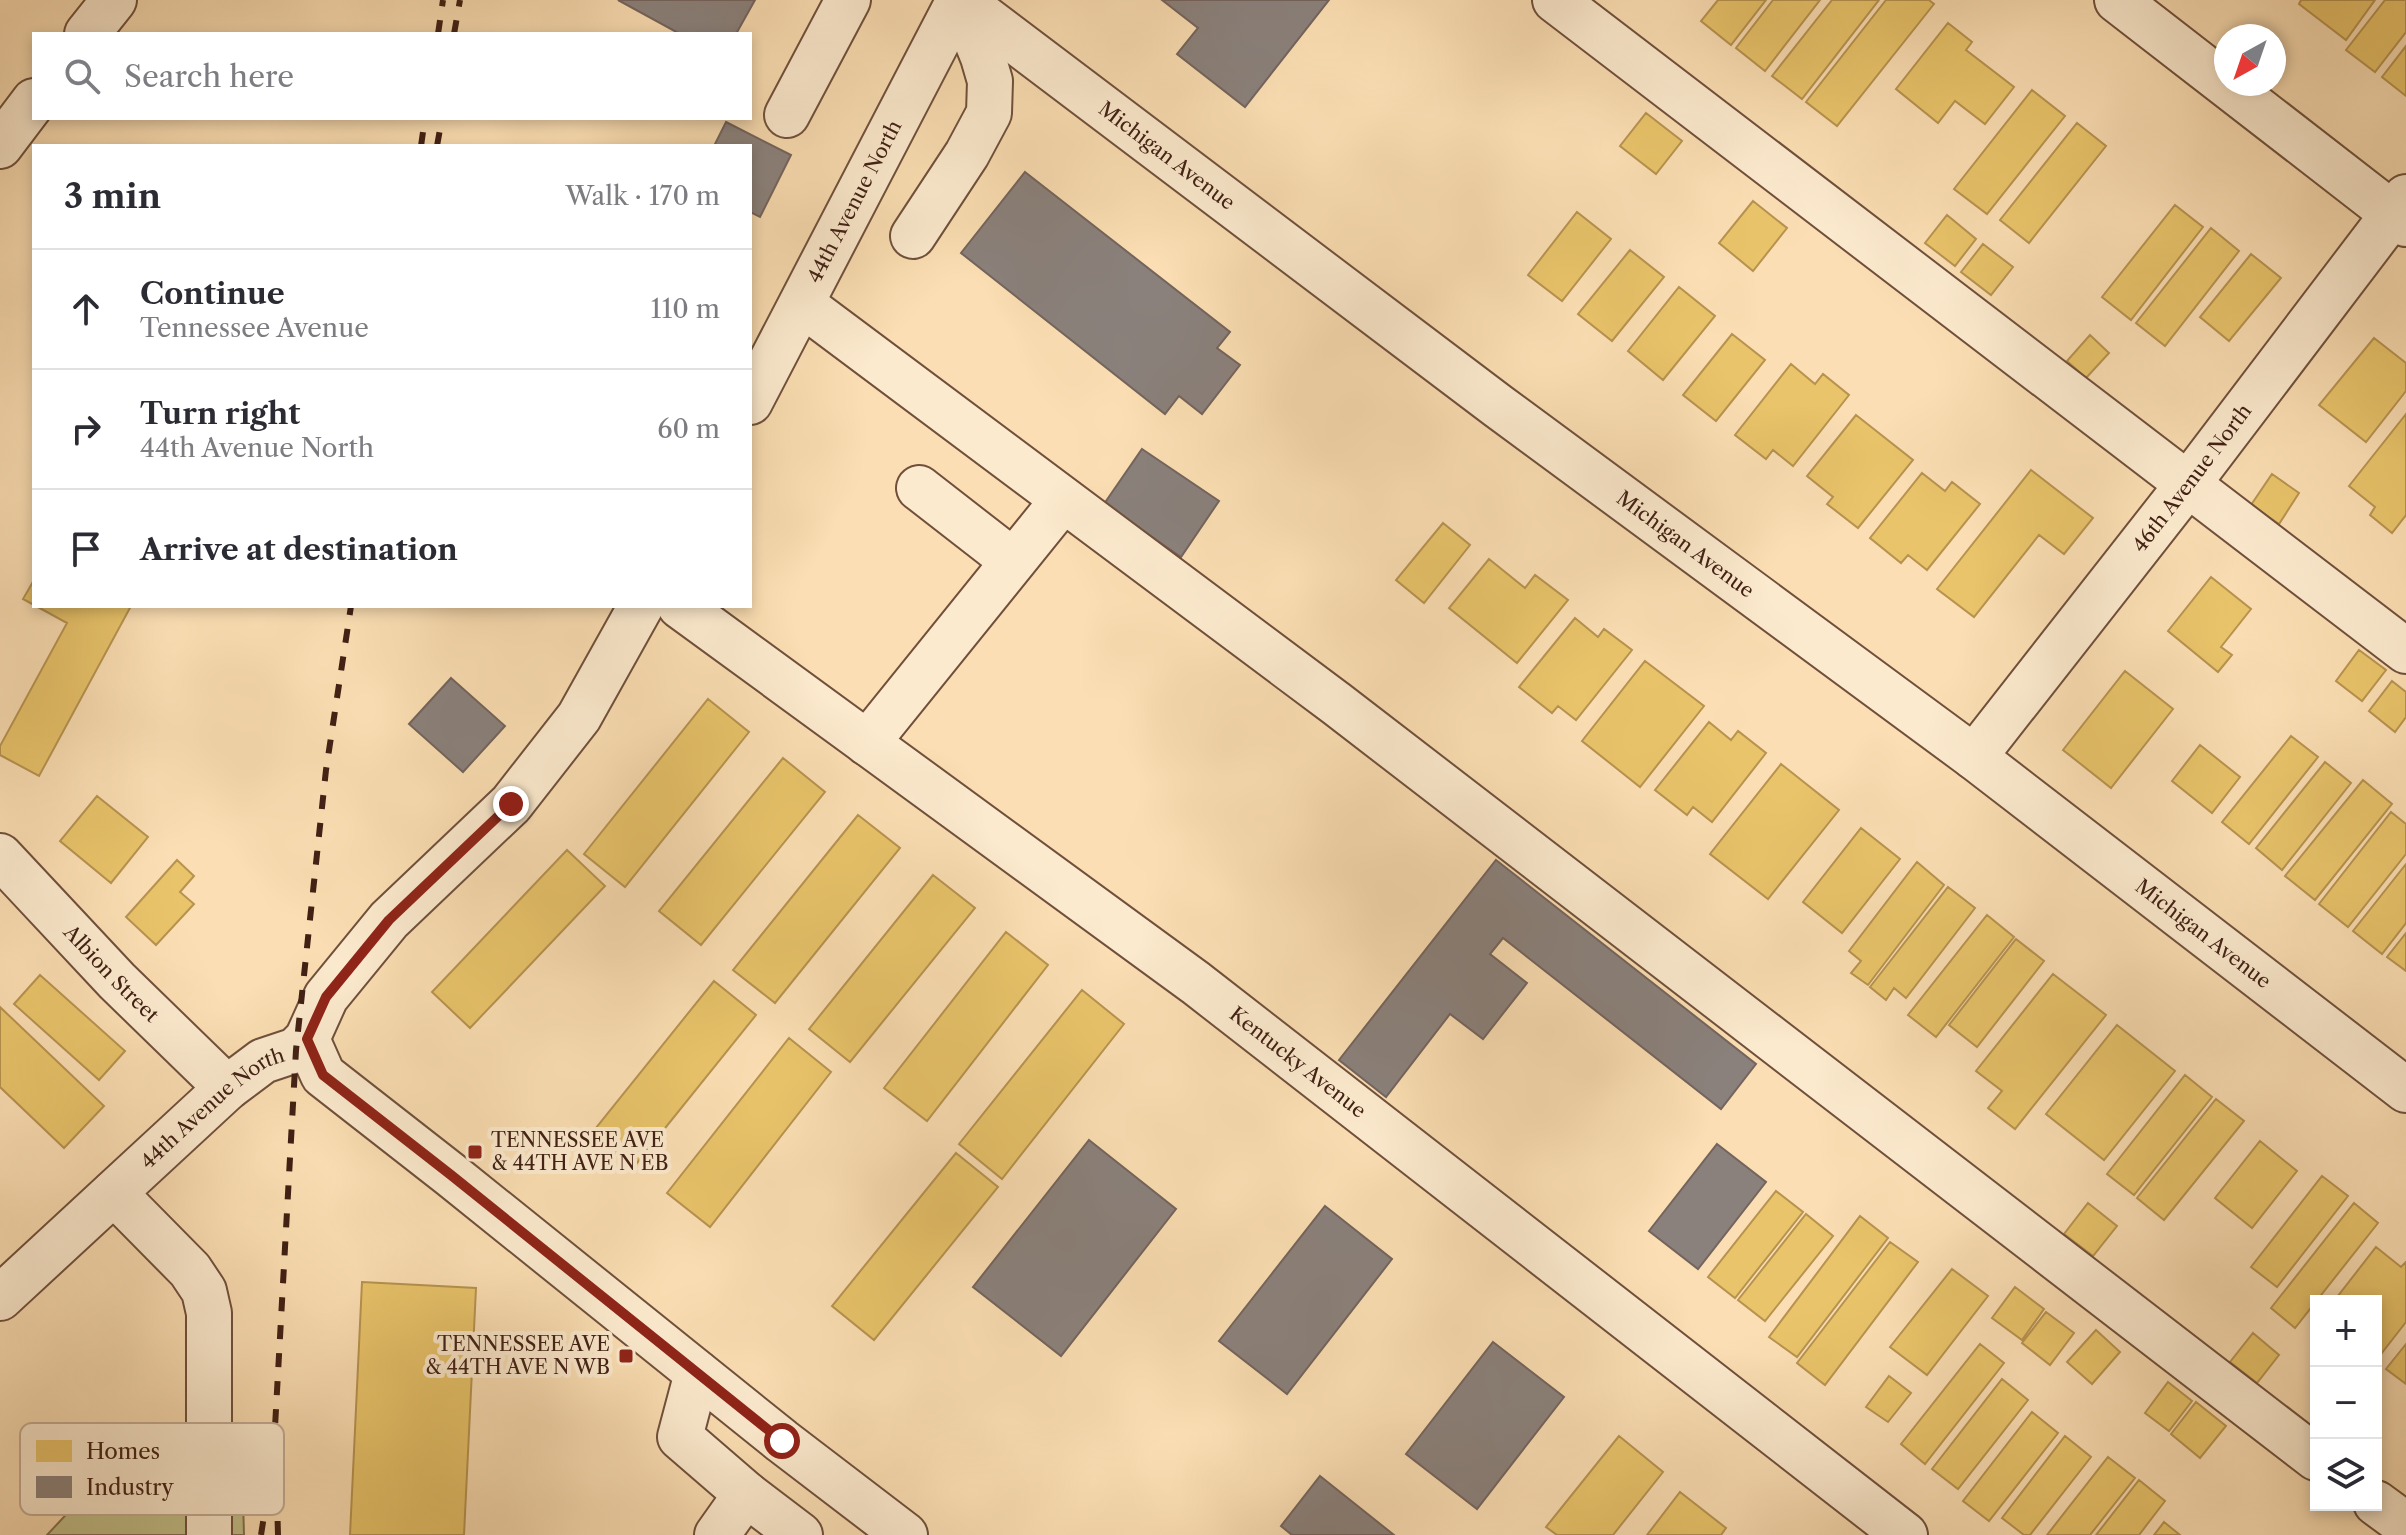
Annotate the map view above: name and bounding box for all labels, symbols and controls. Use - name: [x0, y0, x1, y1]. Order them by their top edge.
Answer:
- north arrow: [2214, 24, 2286, 96]
- search box: [32, 32, 752, 120]
- icon: search: [60, 54, 104, 98]
- text: Search here: [124, 58, 294, 95]
- street label: Michigan Avenue: [1094, 96, 1240, 215]
- street label: 44th Avenue North: [802, 116, 907, 287]
- text: 3 min: [64, 175, 161, 217]
- text: Walk · 170 m: [565, 180, 720, 212]
- text: Continue: [140, 275, 285, 312]
- icon: ahead: [64, 287, 108, 331]
- text: 110 m: [651, 293, 720, 325]
- text: Tennessee Avenue: [140, 312, 369, 344]
- text: Turn right: [140, 395, 300, 432]
- street label: 46th Avenue North: [2127, 399, 2257, 557]
- icon: right: [64, 407, 108, 451]
- text: 60 m: [657, 413, 720, 445]
- text: 44th Avenue North: [140, 432, 374, 464]
- street label: Michigan Avenue: [1612, 486, 1759, 603]
- icon: arrive: [64, 527, 108, 571]
- text: Arrive at destination: [140, 531, 458, 568]
- route end: [493, 786, 529, 822]
- street label: Michigan Avenue: [2131, 874, 2276, 993]
- street label: Albion Street: [58, 919, 164, 1027]
- street label: Kentucky Avenue: [1225, 1002, 1371, 1123]
- street label: 44th Avenue North: [136, 1043, 288, 1174]
- place label: TENNESSEE AVE & 44TH AVE N EB: [491, 1128, 669, 1175]
- marker: TENNESSEE AVE & 44TH AVE N EB: [466, 1143, 484, 1161]
- map controls: [2310, 1295, 2382, 1511]
- button: +: [2310, 1295, 2382, 1367]
- place label: TENNESSEE AVE & 44TH AVE N WB: [425, 1332, 610, 1379]
- marker: TENNESSEE AVE & 44TH AVE N WB: [617, 1347, 635, 1365]
- button: −: [2310, 1367, 2382, 1439]
- legend: [20, 1423, 284, 1515]
- route start: [764, 1423, 800, 1459]
- text: Homes: [86, 1438, 160, 1465]
- button: layers: [2310, 1439, 2382, 1511]
- text: Industry: [86, 1474, 174, 1501]

